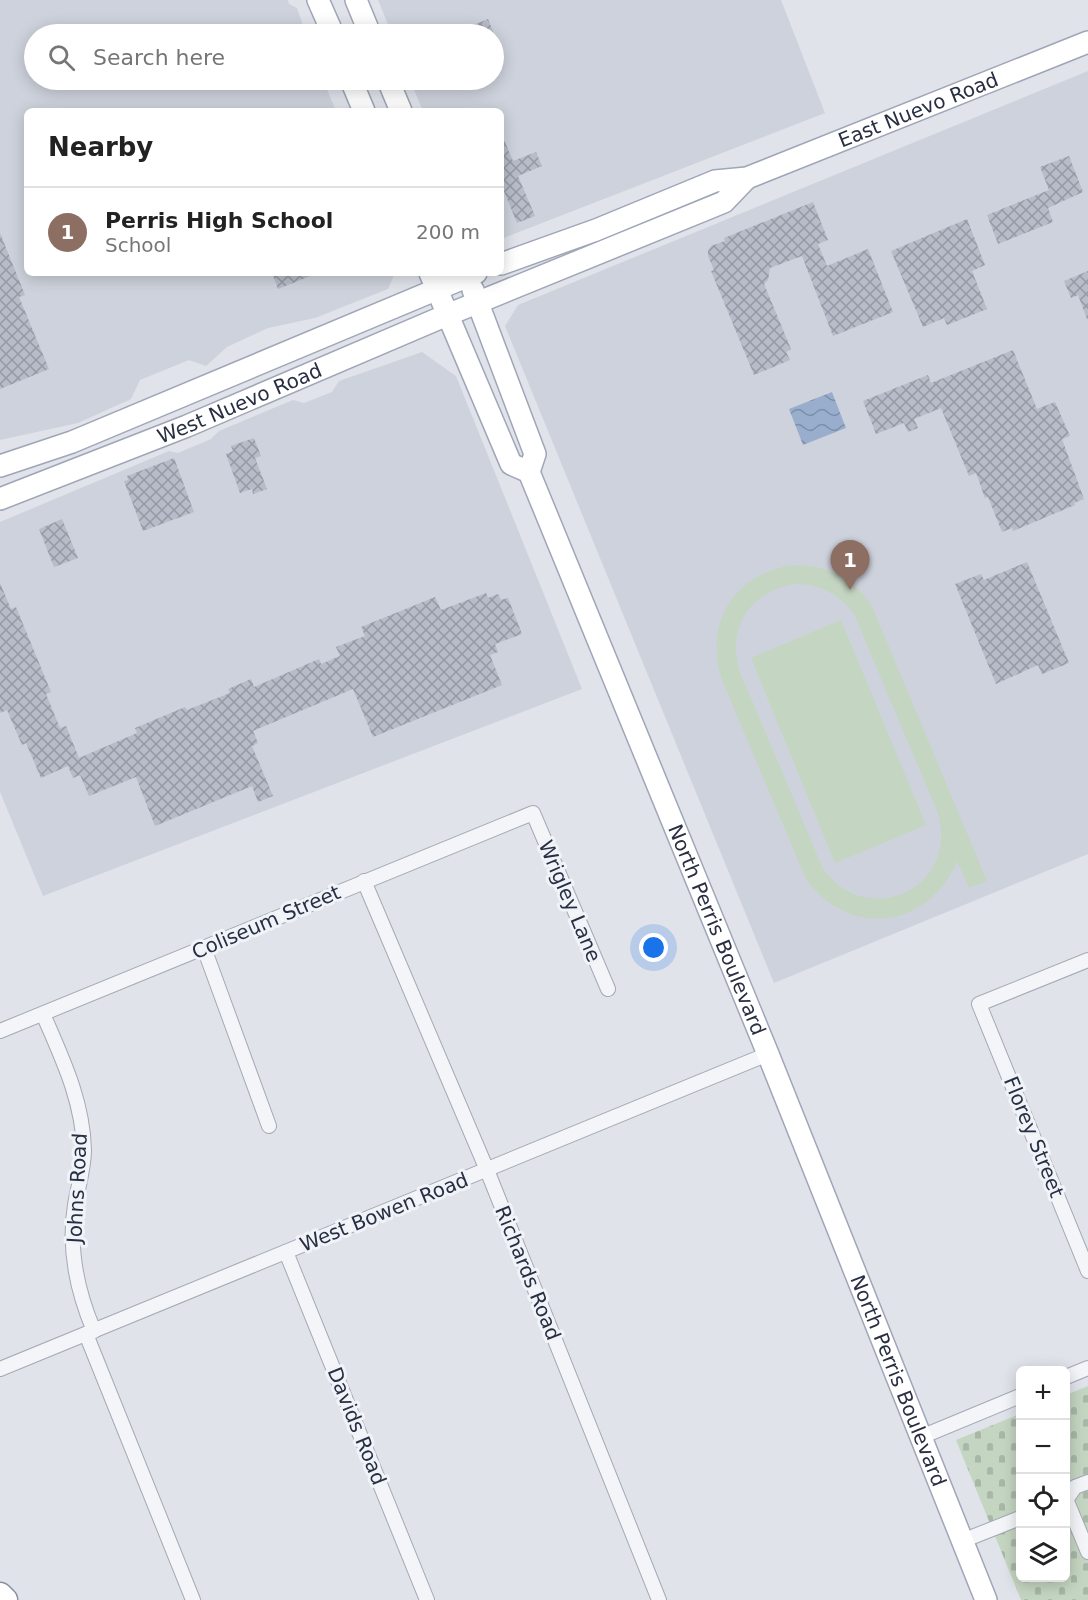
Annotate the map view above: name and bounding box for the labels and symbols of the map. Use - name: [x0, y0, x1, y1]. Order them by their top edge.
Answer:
- street label: East Nuevo Road: [835, 67, 1002, 152]
- street label: West Nuevo Road: [154, 358, 325, 448]
- pin: 1: [830, 540, 870, 590]
- street label: North Perris Boulevard: [663, 821, 771, 1039]
- street label: Wrigley Lane: [534, 837, 606, 965]
- street label: Coliseum Street: [188, 880, 344, 964]
- your location: [639, 933, 668, 962]
- street label: Florey Street: [999, 1073, 1069, 1201]
- street label: Johns Road: [62, 1132, 92, 1246]
- street label: West Bowen Road: [296, 1167, 472, 1257]
- street label: Richards Road: [490, 1202, 566, 1344]
- street label: North Perris Boulevard: [845, 1271, 951, 1490]
- street label: Davids Road: [323, 1364, 391, 1488]

